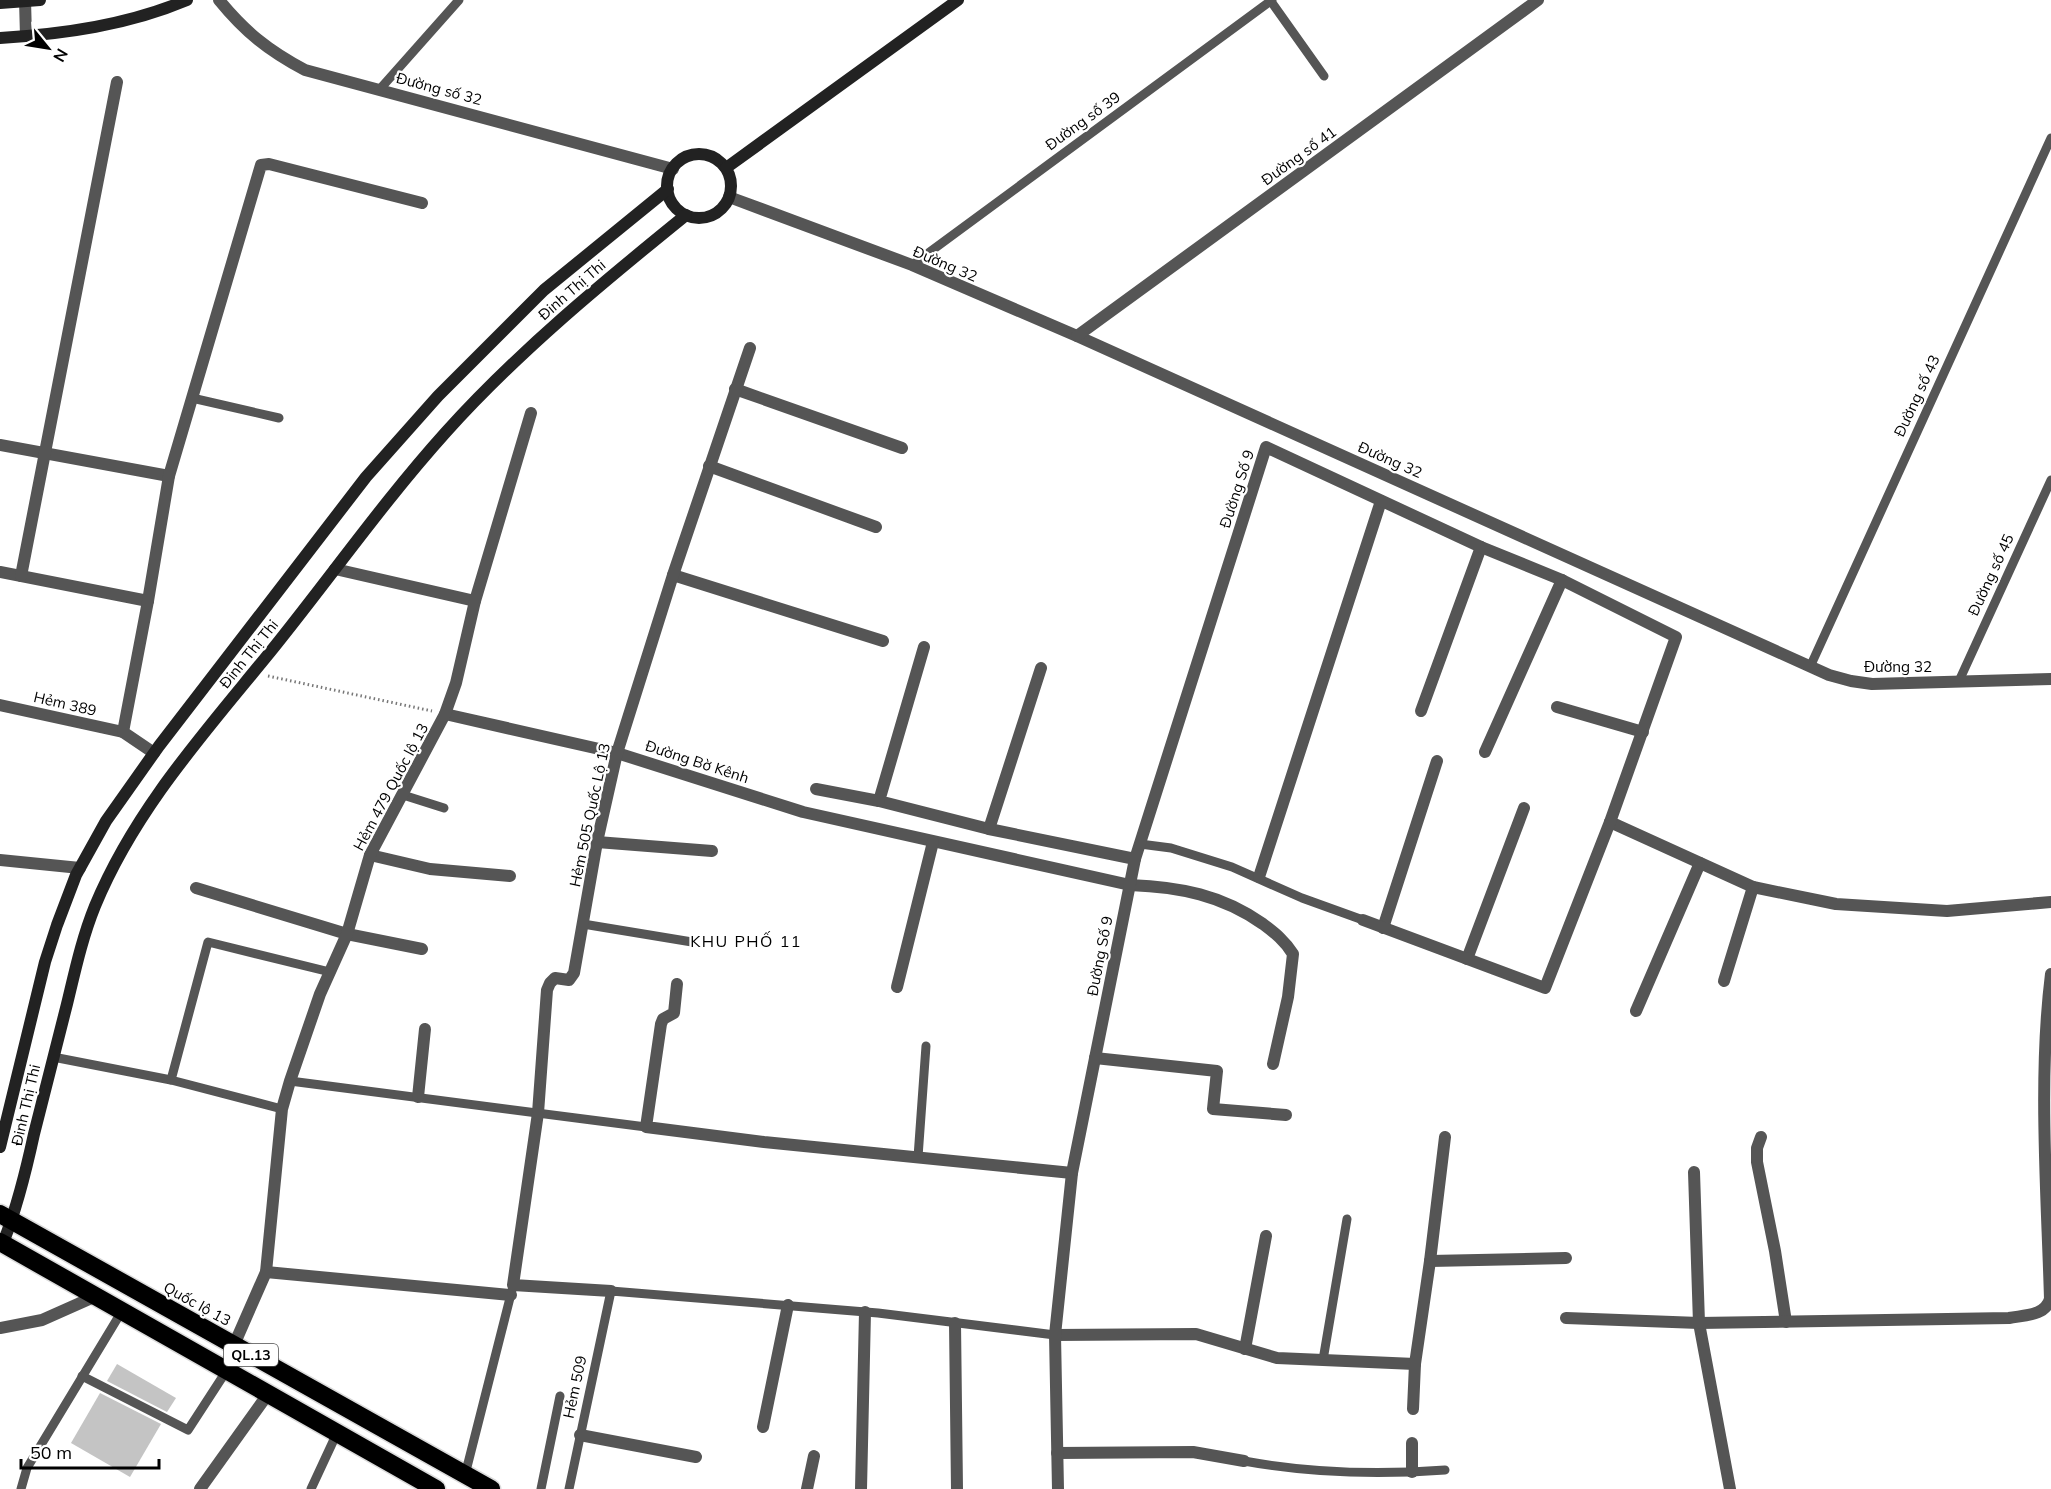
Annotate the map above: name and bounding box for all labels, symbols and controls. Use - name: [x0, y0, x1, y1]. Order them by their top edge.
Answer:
- north arrow: [18, 18, 78, 78]
- text: N: [49, 45, 73, 66]
- street label: Đường số 32: [394, 68, 484, 109]
- street label: Đường số 39: [1041, 87, 1124, 154]
- street label: Đường số 41: [1257, 122, 1340, 189]
- street label: Đường 32: [910, 241, 980, 286]
- street label: Đinh Thị Thi: [534, 255, 609, 324]
- street label: Đường số 43: [1889, 352, 1944, 440]
- street label: Đường 32: [1355, 437, 1425, 482]
- street label: Đường Số 9: [1215, 447, 1258, 530]
- street label: Đường số 45: [1963, 531, 2018, 619]
- street label: Đinh Thị Thi: [215, 615, 282, 692]
- street label: Đường 32: [1864, 657, 1932, 676]
- street label: Hẻm 389: [32, 687, 98, 720]
- street label: Hẻm 479 Quốc lộ 13: [349, 720, 432, 854]
- street label: Đường Bờ Kênh: [643, 736, 751, 787]
- street label: Hẻm 505 Quốc Lộ 13: [565, 741, 614, 888]
- street label: Đường Số 9: [1082, 914, 1117, 997]
- district label: KHU PHỐ 11: [690, 931, 802, 951]
- street label: Đinh Thị Thi: [7, 1062, 44, 1147]
- street label: Quốc lộ 13: [160, 1277, 234, 1330]
- road number: QL.13: [224, 1344, 278, 1366]
- street label: Hẻm 509: [559, 1354, 590, 1420]
- scale bar: [21, 1432, 159, 1470]
- text: 50 m: [30, 1441, 72, 1464]

